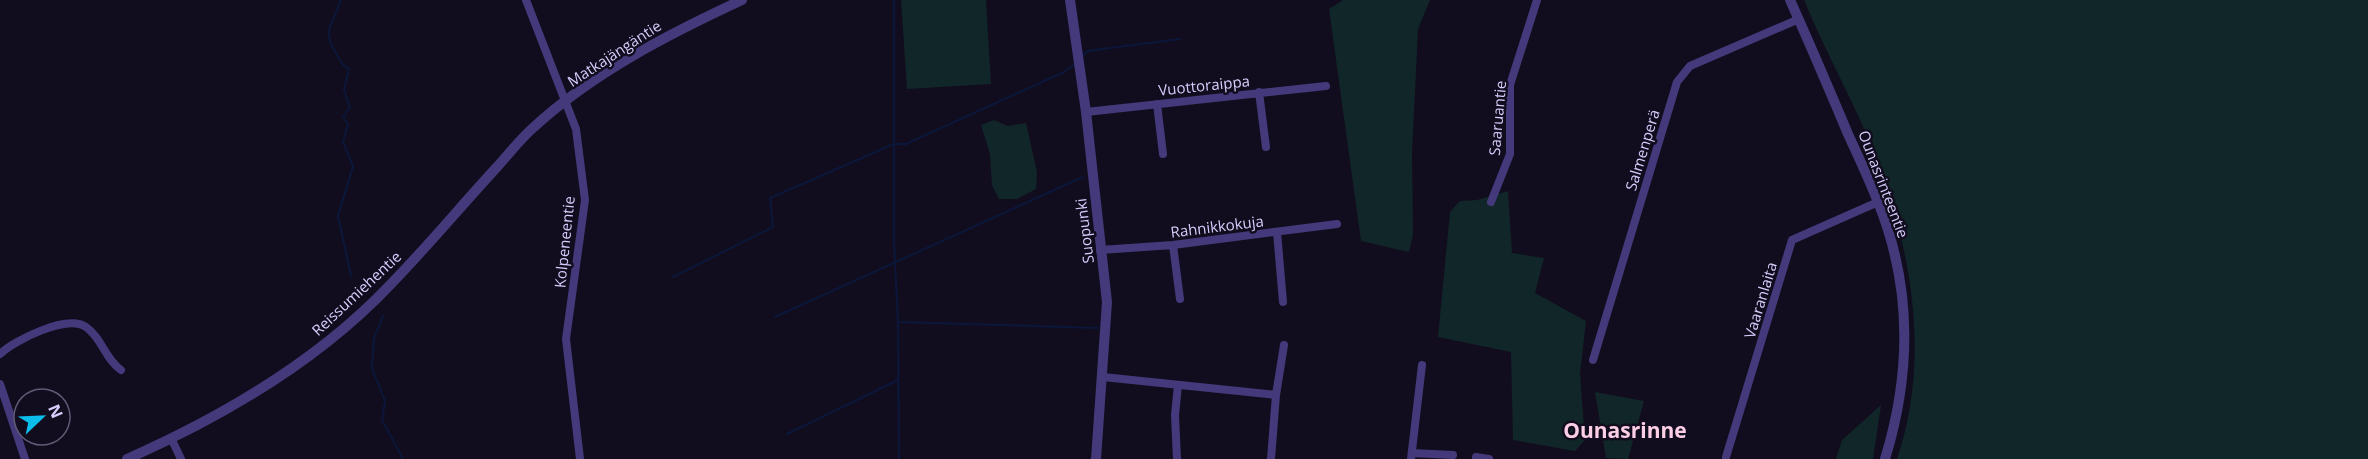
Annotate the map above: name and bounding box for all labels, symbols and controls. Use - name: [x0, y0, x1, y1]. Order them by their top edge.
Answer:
- street label: Matkajängäntie: [563, 15, 665, 91]
- street label: Vuottoraippa: [1157, 70, 1251, 100]
- street label: Saaruantie: [1484, 80, 1510, 156]
- street label: Salmenperä: [1620, 107, 1664, 193]
- street label: Ounasrinteentie: [1854, 127, 1914, 241]
- street label: Kolpeneentie: [549, 195, 579, 289]
- street label: Suopunki: [1070, 197, 1098, 265]
- street label: Rahnikkokuja: [1169, 210, 1265, 242]
- street label: Reissumiehentie: [307, 246, 405, 340]
- street label: Vaaranlaita: [1739, 259, 1781, 341]
- north arrow: [12, 387, 72, 447]
- text: N: [43, 401, 68, 421]
- district label: Ounasrinne: [1563, 416, 1687, 444]

